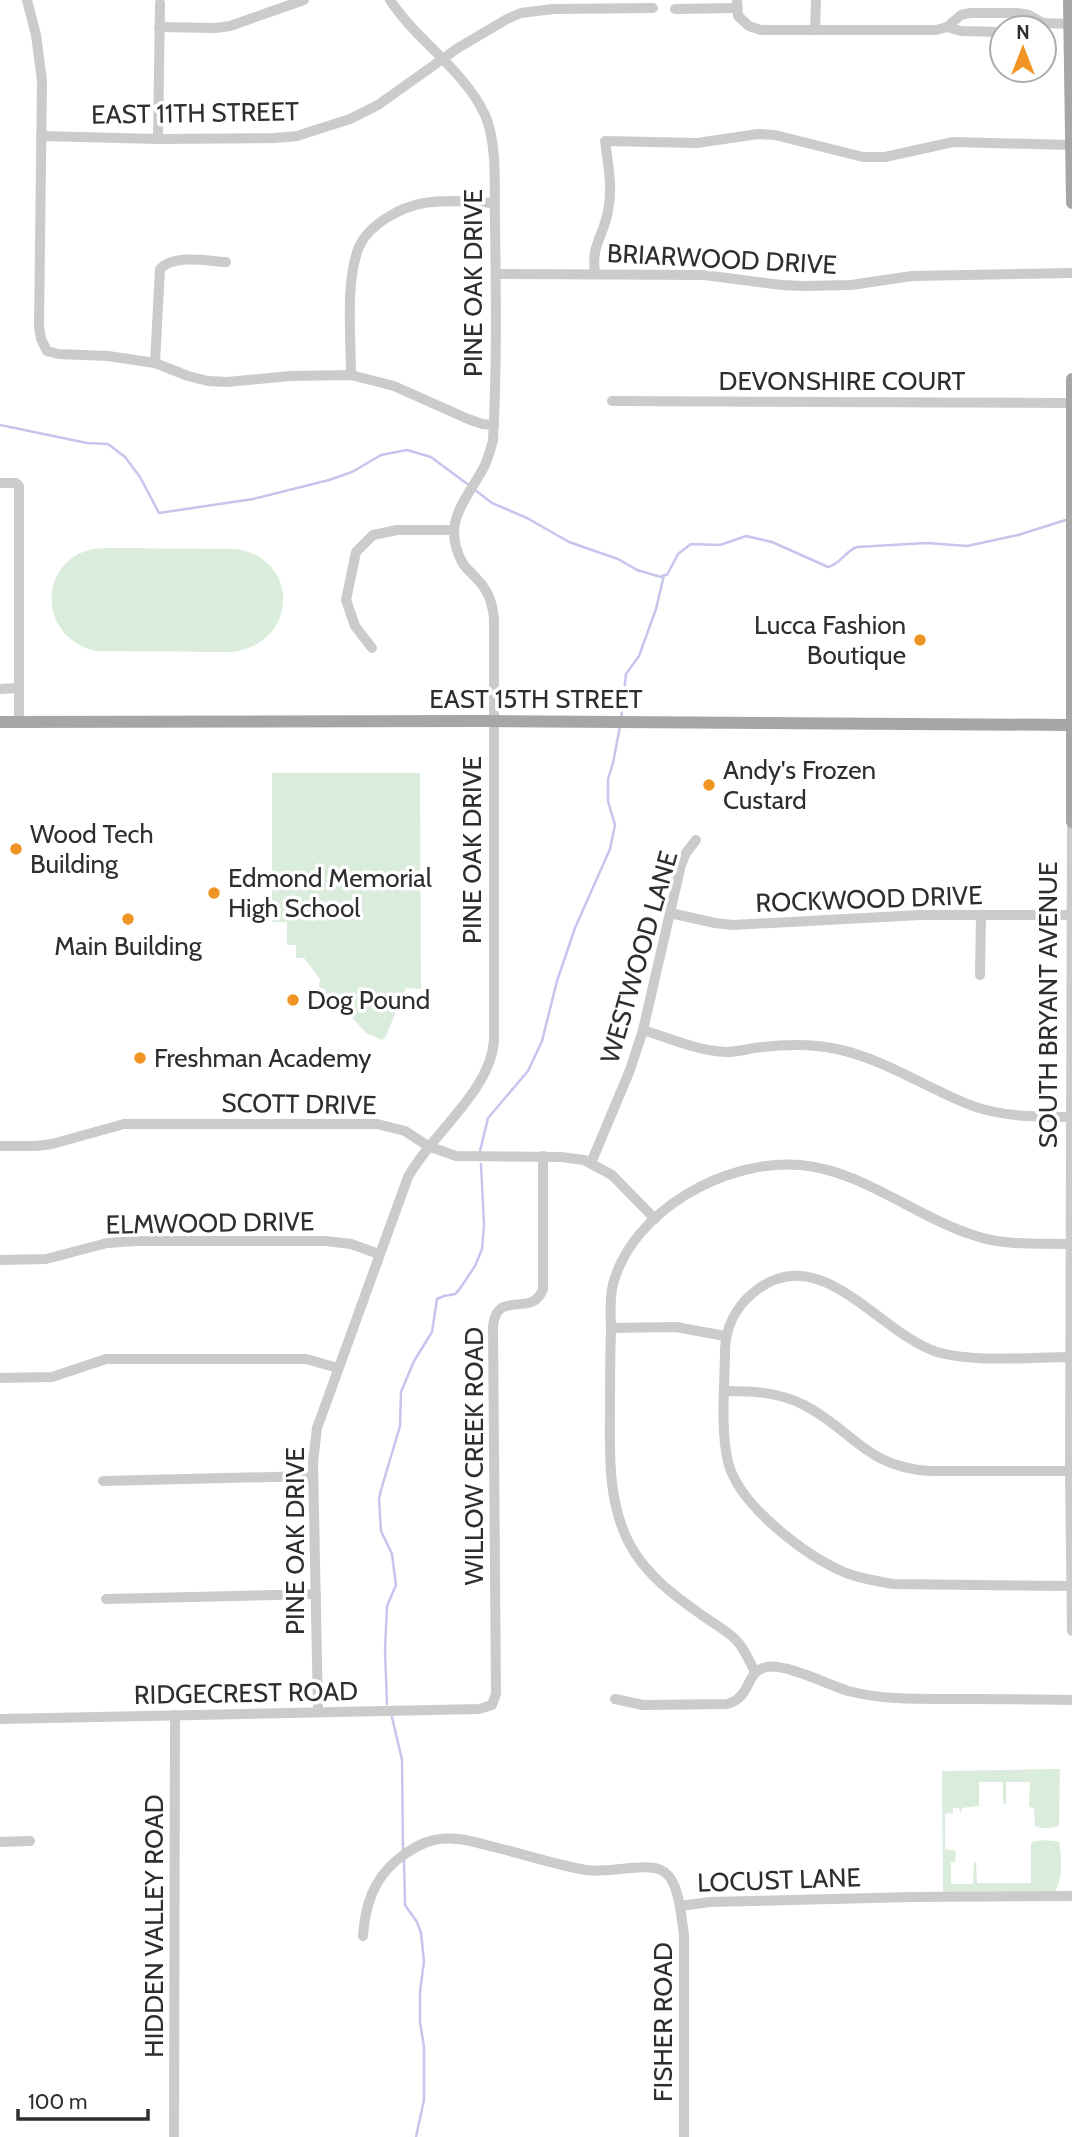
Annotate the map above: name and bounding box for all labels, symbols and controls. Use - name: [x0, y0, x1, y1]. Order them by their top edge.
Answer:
- north arrow: [988, 14, 1058, 84]
- text: N: [1016, 21, 1030, 44]
- street label: EAST 11TH STREET: [91, 95, 299, 131]
- street label: PINE OAK DRIVE: [457, 189, 489, 377]
- street label: BRIARWOOD DRIVE: [606, 237, 838, 281]
- street label: DEVONSHIRE COURT: [719, 365, 966, 397]
- place label: Lucca Fashion Boutique: [754, 609, 906, 671]
- marker: Lucca Fashion Boutique: [912, 632, 928, 648]
- street label: EAST 15TH STREET: [429, 683, 643, 715]
- place label: Andy's Frozen Custard: [723, 754, 876, 816]
- street label: PINE OAK DRIVE: [456, 756, 488, 944]
- marker: Andy's Frozen Custard: [701, 777, 717, 793]
- place label: Wood Tech Building: [30, 818, 153, 880]
- marker: Wood Tech Building: [8, 841, 24, 857]
- street label: WESTWOOD LANE: [593, 847, 685, 1067]
- place label: Edmond Memorial High School: [228, 862, 432, 924]
- street label: SOUTH BRYANT AVENUE: [1032, 862, 1064, 1148]
- street label: ROCKWOOD DRIVE: [755, 879, 983, 919]
- marker: Edmond Memorial High School: [206, 885, 222, 901]
- marker: Main Building: [120, 911, 136, 927]
- place label: Main Building: [54, 930, 203, 962]
- place label: Dog Pound: [307, 984, 430, 1016]
- marker: Dog Pound: [285, 992, 301, 1008]
- place label: Freshman Academy: [154, 1042, 371, 1074]
- marker: Freshman Academy: [132, 1050, 148, 1066]
- street label: SCOTT DRIVE: [221, 1087, 377, 1121]
- street label: ELMWOOD DRIVE: [105, 1205, 315, 1241]
- street label: WILLOW CREEK ROAD: [458, 1327, 490, 1585]
- street label: PINE OAK DRIVE: [279, 1447, 311, 1635]
- street label: RIDGECREST ROAD: [134, 1675, 358, 1711]
- street label: HIDDEN VALLEY ROAD: [138, 1794, 170, 2058]
- street label: LOCUST LANE: [697, 1861, 861, 1899]
- street label: FISHER ROAD: [647, 1942, 679, 2102]
- scale bar: [18, 2078, 147, 2122]
- text: 100 m: [28, 2089, 87, 2114]

